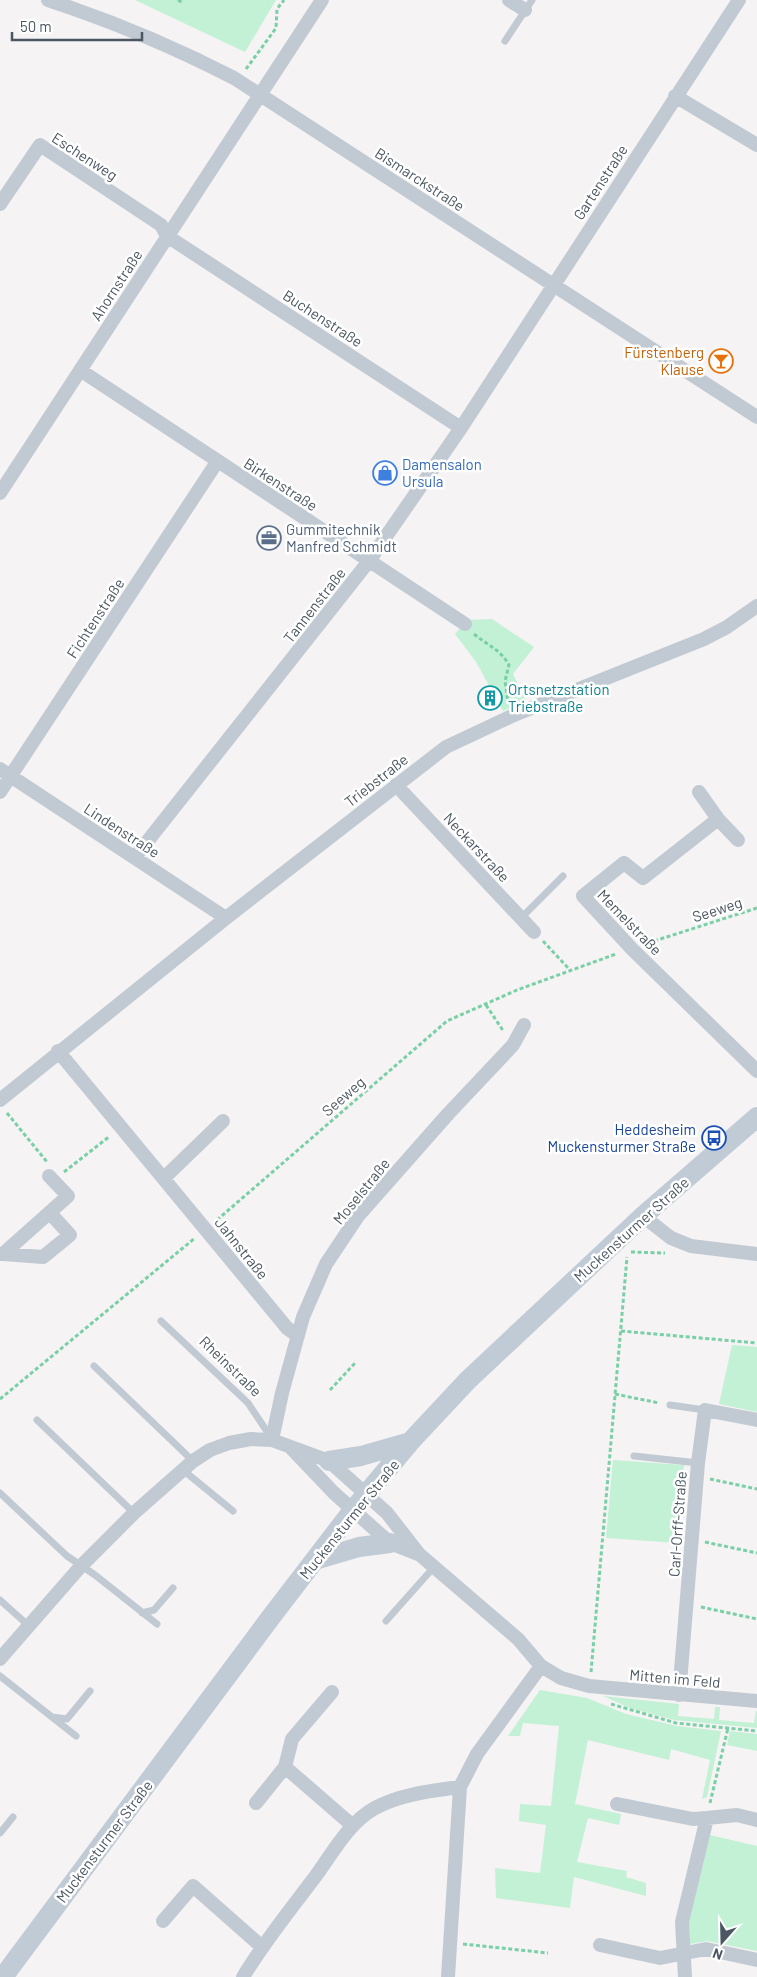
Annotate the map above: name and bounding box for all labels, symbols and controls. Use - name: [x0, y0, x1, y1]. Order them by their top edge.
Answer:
- scale bar: [12, 10, 142, 42]
- text: 50 m: [20, 17, 52, 35]
- street label: Eschenweg: [49, 128, 121, 184]
- street label: Gartenstraße: [569, 141, 631, 223]
- street label: Bismarckstraße: [372, 143, 468, 215]
- street label: Ahornstraße: [86, 246, 146, 324]
- street label: Buchenstraße: [280, 286, 366, 350]
- place label: Fürstenberg Klause: [624, 343, 704, 378]
- bar icon: Fürstenberg Klause: [708, 348, 734, 374]
- street label: Birkenstraße: [241, 454, 321, 514]
- place label: Damensalon Ursula: [402, 455, 482, 490]
- shop icon: Damensalon Ursula: [372, 460, 398, 486]
- place label: Gummitechnik Manfred Schmidt: [286, 520, 397, 555]
- office icon: Gummitechnik Manfred Schmidt: [256, 525, 282, 551]
- street label: Tannenstraße: [279, 564, 349, 646]
- street label: Fichtenstraße: [62, 575, 128, 661]
- place label: Ortsnetzstation Triebstraße: [508, 680, 610, 715]
- building icon: Ortsnetzstation Triebstraße: [477, 685, 503, 711]
- street label: Triebstraße: [341, 750, 411, 810]
- street label: Lindenstraße: [81, 799, 163, 861]
- street label: Neckarstraße: [440, 808, 514, 886]
- street label: Memelstraße: [594, 885, 666, 959]
- street label: Seeweg: [690, 893, 744, 925]
- street label: Seeweg: [318, 1072, 368, 1120]
- place label: Heddesheim Muckensturmer Straße: [548, 1120, 696, 1155]
- bus stop icon: Heddesheim Muckensturmer Straße: [701, 1125, 727, 1151]
- street label: Moselstraße: [329, 1154, 393, 1228]
- street label: Muckensturmer Straße: [570, 1173, 692, 1285]
- street label: Jahnstraße: [212, 1213, 272, 1283]
- street label: Rheinstraße: [196, 1332, 266, 1400]
- street label: Muckensturmer Straße: [295, 1456, 403, 1582]
- street label: Carl-Orff-Straße: [664, 1470, 690, 1578]
- street label: Mitten im Feld: [629, 1665, 721, 1691]
- street label: Muckensturmer Straße: [52, 1776, 156, 1906]
- north arrow: [697, 1917, 747, 1967]
- text: N: [710, 1945, 725, 1964]

